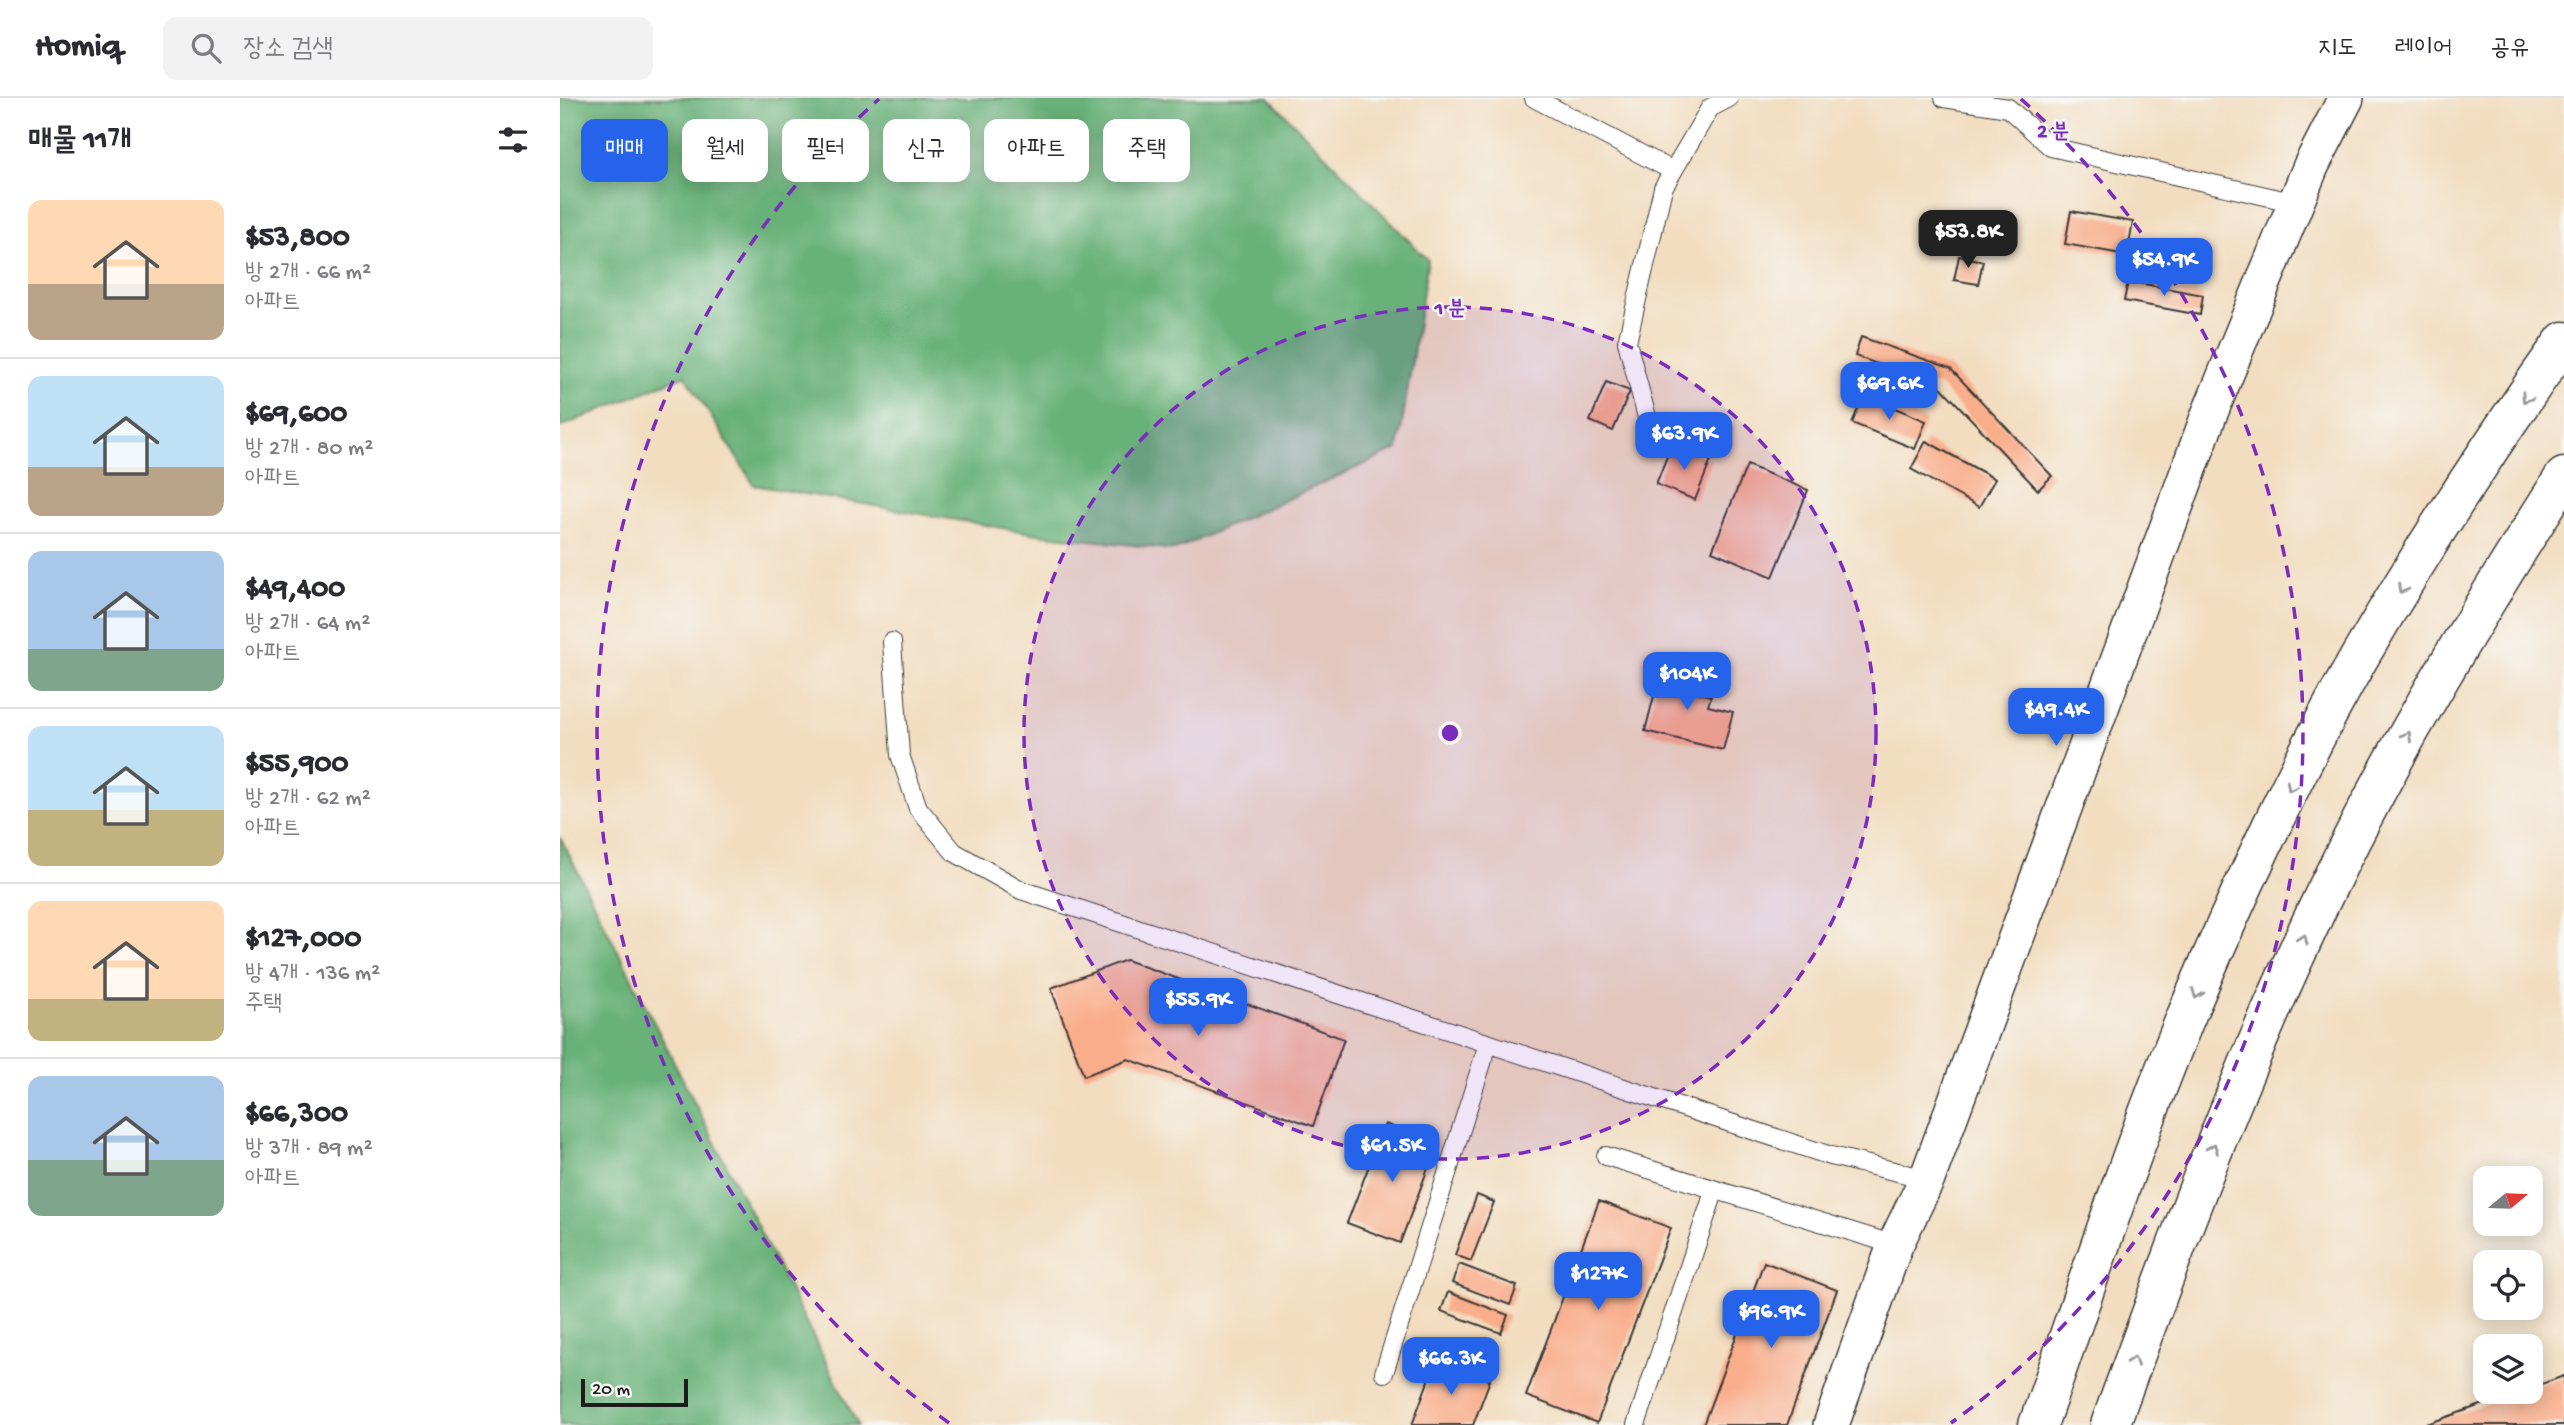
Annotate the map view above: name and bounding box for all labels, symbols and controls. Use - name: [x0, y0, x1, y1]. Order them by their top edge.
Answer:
- search box: [163, 17, 653, 80]
- text: Homiq: [35, 29, 121, 67]
- icon: search: [187, 29, 225, 67]
- text: 장소 검색: [243, 35, 333, 66]
- text: 지도: [2318, 35, 2356, 64]
- text: 레이어: [2394, 35, 2452, 64]
- text: 공유: [2490, 35, 2529, 64]
- chip: 매매: [581, 119, 668, 182]
- chip: 월세: [682, 119, 768, 182]
- chip: 필터: [782, 119, 869, 182]
- chip: 신규: [883, 119, 970, 182]
- chip: 아파트: [984, 119, 1089, 182]
- chip: 주택: [1103, 119, 1190, 182]
- icon: filters: [494, 121, 532, 159]
- text: 2 분: [2037, 121, 2069, 146]
- text: 매물 11개: [28, 125, 132, 160]
- pin: $53.8K: [1911, 211, 2025, 270]
- text: $53.8K: [1935, 219, 2001, 246]
- text: $53,800: [245, 222, 350, 257]
- icon: home: [84, 228, 168, 312]
- pin: $54.9K: [2107, 238, 2221, 298]
- text: $54.9K: [2132, 247, 2196, 274]
- text: 방 2개 · 66 m²: [245, 260, 371, 287]
- text: 아파트: [245, 290, 301, 317]
- text: 1 분: [1434, 298, 1465, 323]
- pin: $69.6K: [1832, 362, 1946, 422]
- text: $69.6K: [1856, 371, 1922, 398]
- one-way arrow: [2521, 390, 2534, 403]
- text: $69,600: [245, 398, 347, 433]
- icon: home: [84, 404, 168, 488]
- pin: $63.9K: [1627, 412, 1741, 472]
- text: $63.9K: [1651, 421, 1717, 448]
- text: 방 2개 · 80 m²: [245, 436, 373, 463]
- text: 아파트: [245, 466, 301, 493]
- text: $49,400: [245, 573, 345, 608]
- icon: home: [84, 579, 168, 663]
- one-way arrow: [2398, 581, 2411, 594]
- text: 방 2개 · 64 m²: [245, 611, 370, 638]
- text: 아파트: [245, 641, 301, 668]
- pin: $104K: [1638, 652, 1736, 712]
- text: $104K: [1659, 661, 1715, 688]
- pin: $49.4K: [1999, 688, 2113, 748]
- text: $49.4K: [2024, 697, 2088, 724]
- centre of rings: [1438, 721, 1462, 745]
- one-way arrow: [2399, 731, 2412, 744]
- text: $55,900: [245, 748, 349, 783]
- icon: home: [84, 754, 168, 838]
- one-way arrow: [2286, 780, 2300, 792]
- text: 방 2개 · 62 m²: [245, 786, 371, 813]
- text: 아파트: [245, 816, 301, 843]
- text: $127,000: [245, 923, 361, 958]
- icon: home: [84, 929, 168, 1013]
- one-way arrow: [2295, 934, 2309, 946]
- text: 방 4개 · 136 m²: [245, 961, 380, 988]
- pin: $55.9K: [1141, 978, 1255, 1038]
- text: $55.9K: [1165, 987, 1231, 1014]
- one-way arrow: [2191, 987, 2205, 999]
- text: 주택: [245, 991, 282, 1018]
- text: $66,300: [245, 1098, 348, 1133]
- icon: home: [84, 1104, 168, 1188]
- pin: $61.5K: [1335, 1124, 1449, 1184]
- text: $61.5K: [1360, 1133, 1424, 1160]
- text: 방 3개 · 89 m²: [245, 1136, 373, 1163]
- one-way arrow: [2205, 1143, 2219, 1155]
- text: 아파트: [245, 1166, 301, 1193]
- north arrow: [2473, 1166, 2543, 1236]
- map controls: [2473, 1166, 2543, 1404]
- button: locate: [2473, 1250, 2543, 1320]
- pin: $127K: [1549, 1252, 1647, 1312]
- text: $127K: [1570, 1261, 1626, 1288]
- pin: $96.9K: [1714, 1290, 1828, 1350]
- text: $96.9K: [1739, 1299, 1803, 1326]
- button: layers: [2473, 1334, 2543, 1404]
- pin: $66.3K: [1394, 1338, 1508, 1397]
- text: $66.3K: [1418, 1346, 1484, 1373]
- one-way arrow: [2125, 1355, 2139, 1367]
- scale bar: [581, 1376, 688, 1408]
- text: 20 m: [592, 1379, 630, 1402]

